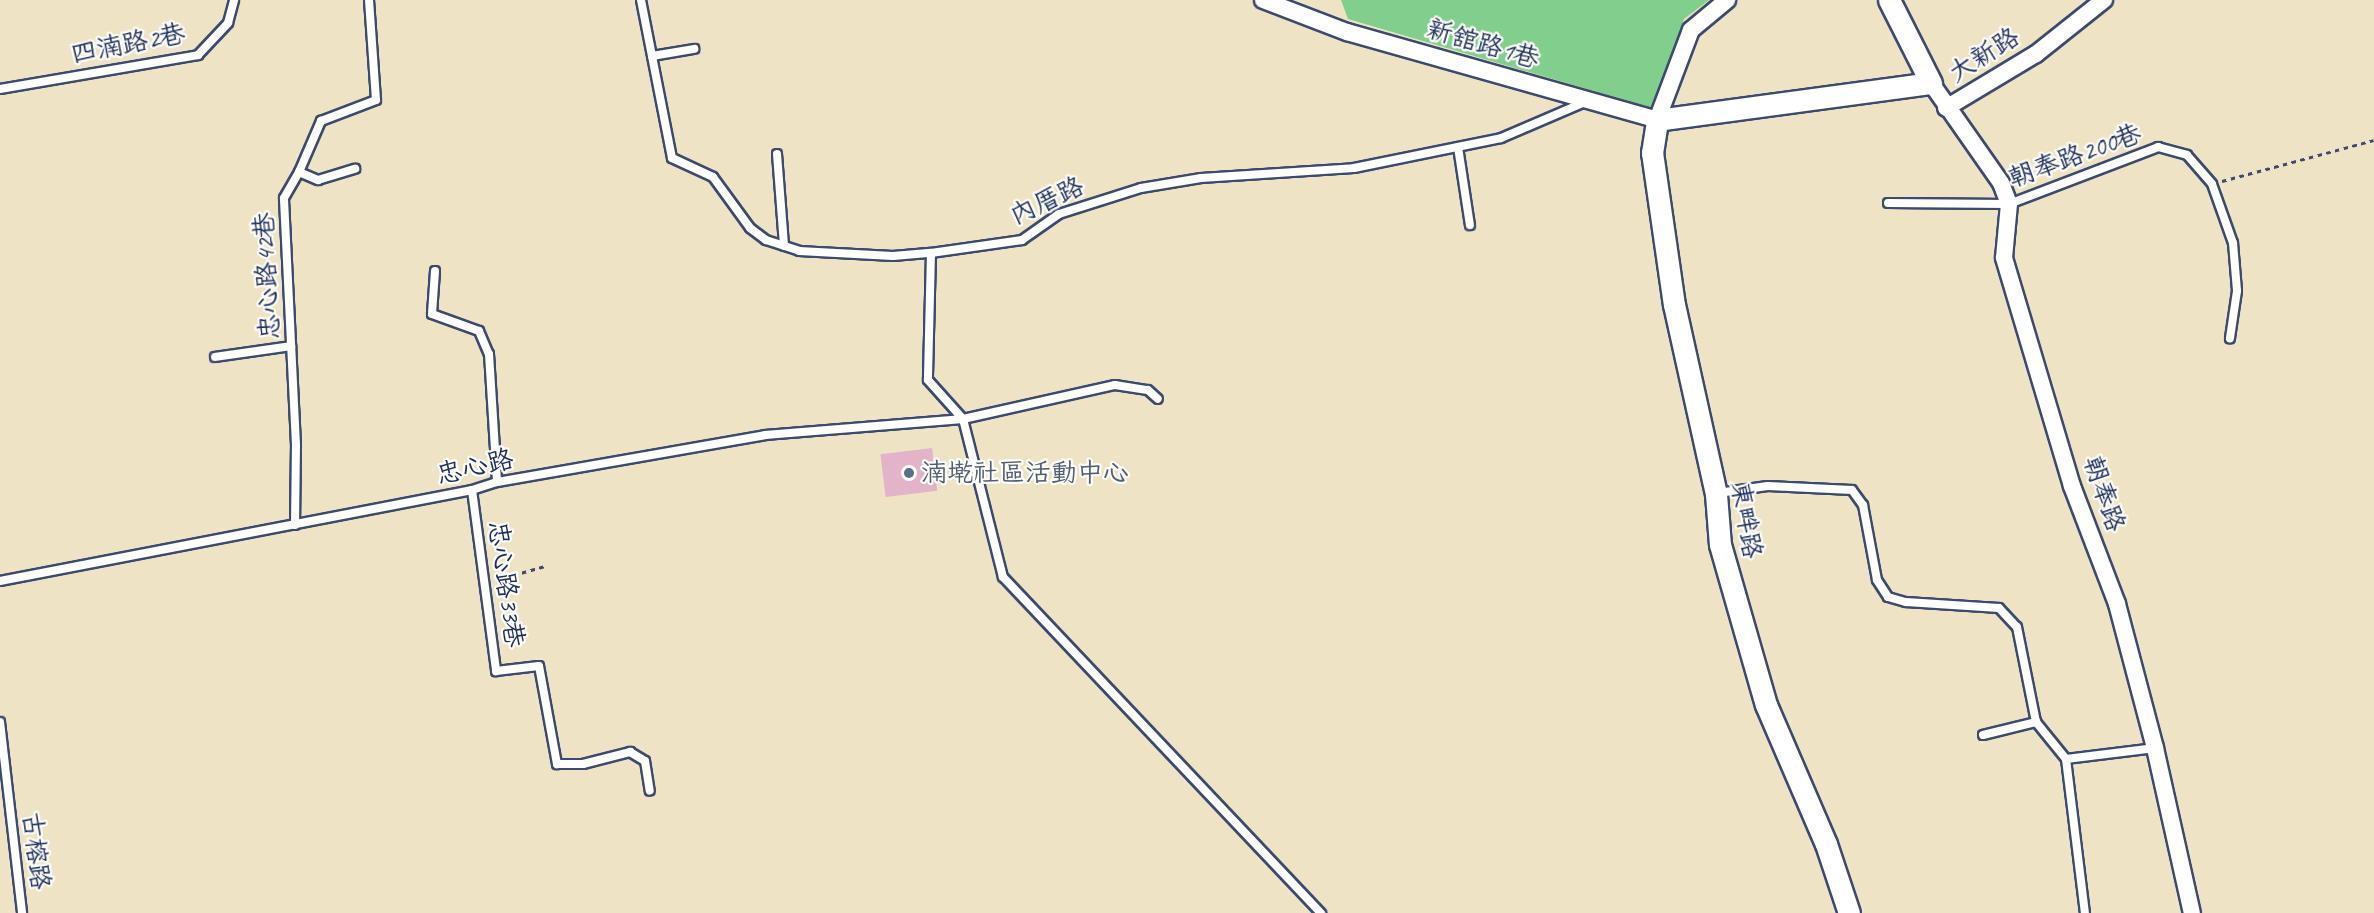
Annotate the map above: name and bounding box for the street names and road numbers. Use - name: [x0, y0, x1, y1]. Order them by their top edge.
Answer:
- street label: 新舘路1巷: [1423, 13, 1543, 75]
- street label: 四湳路2巷: [68, 18, 188, 70]
- street label: 大新路: [1943, 21, 2025, 89]
- street label: 朝奉路200巷: [2004, 118, 2146, 194]
- street label: 內厝路: [1005, 170, 1089, 232]
- street label: 忠心路42巷: [248, 212, 286, 340]
- street label: 忠心路: [433, 443, 517, 491]
- street label: 朝奉路: [2077, 452, 2131, 536]
- street label: 東畔路: [1724, 479, 1768, 561]
- street label: 忠心路33巷: [482, 519, 530, 649]
- street label: 古榕路: [16, 810, 56, 892]

